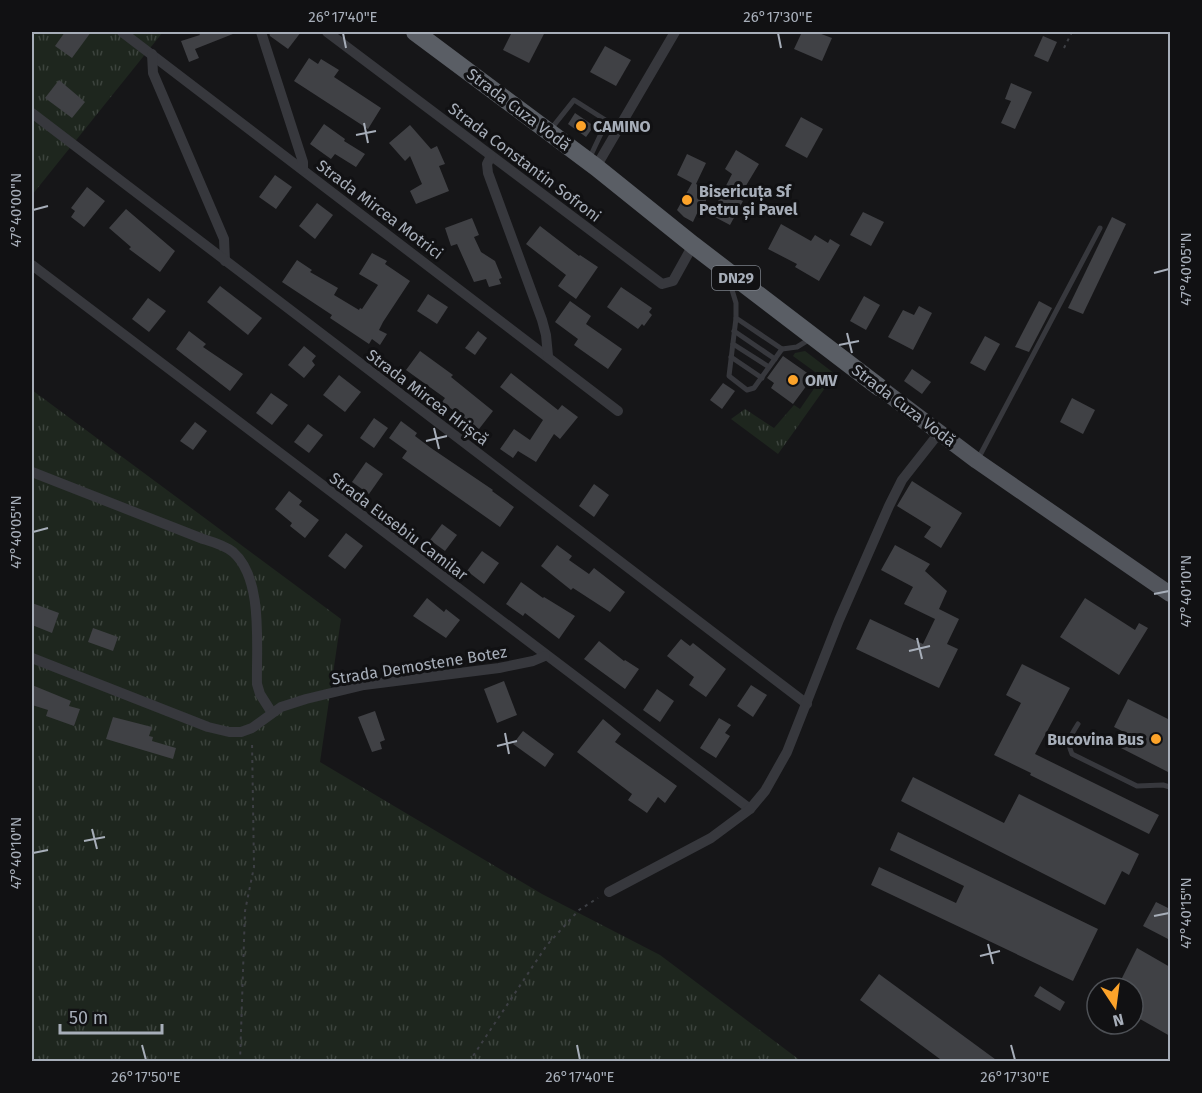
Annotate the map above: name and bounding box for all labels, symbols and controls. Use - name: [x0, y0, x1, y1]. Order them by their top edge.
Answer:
- text: 26°17'40"E: [308, 8, 378, 26]
- text: 26°17'30"E: [743, 8, 813, 26]
- street label: Strada Cuza Vodă: [463, 64, 574, 155]
- street label: Strada Constantin Sofroni: [445, 99, 605, 226]
- place label: CAMINO: [593, 117, 651, 136]
- marker: CAMINO: [574, 119, 588, 133]
- street label: Strada Mircea Motrici: [313, 156, 447, 263]
- text: 47°40'00"N: [7, 173, 25, 247]
- place label: Bisericuța Sf Petru și Pavel: [699, 182, 798, 220]
- marker: Bisericuța Sf Petru și Pavel: [680, 193, 694, 207]
- text: 47°40'05"N: [1177, 232, 1195, 306]
- road number: DN29: [712, 266, 760, 290]
- street label: Strada Mircea Hrișcă: [362, 345, 493, 450]
- street label: Strada Cuza Vodă: [848, 360, 959, 451]
- place label: OMV: [805, 371, 838, 390]
- marker: OMV: [786, 373, 800, 387]
- street label: Strada Eusebiu Camilar: [326, 468, 472, 585]
- text: 47°40'05"N: [7, 495, 25, 569]
- text: 47°40'10"N: [1177, 555, 1195, 627]
- street label: Strada Demostene Botez: [330, 642, 508, 689]
- place label: Bucovina Bus: [1047, 730, 1144, 749]
- marker: Bucovina Bus: [1149, 732, 1163, 746]
- text: 47°40'10"N: [7, 817, 25, 889]
- text: 47°40'15"N: [1177, 877, 1195, 949]
- north arrow: [1085, 976, 1145, 1036]
- scale bar: [60, 997, 162, 1035]
- text: 50 m: [69, 1007, 108, 1029]
- text: N: [1111, 1010, 1126, 1031]
- text: 26°17'50"E: [111, 1068, 181, 1086]
- text: 26°17'40"E: [545, 1068, 615, 1086]
- text: 26°17'30"E: [980, 1068, 1050, 1086]

